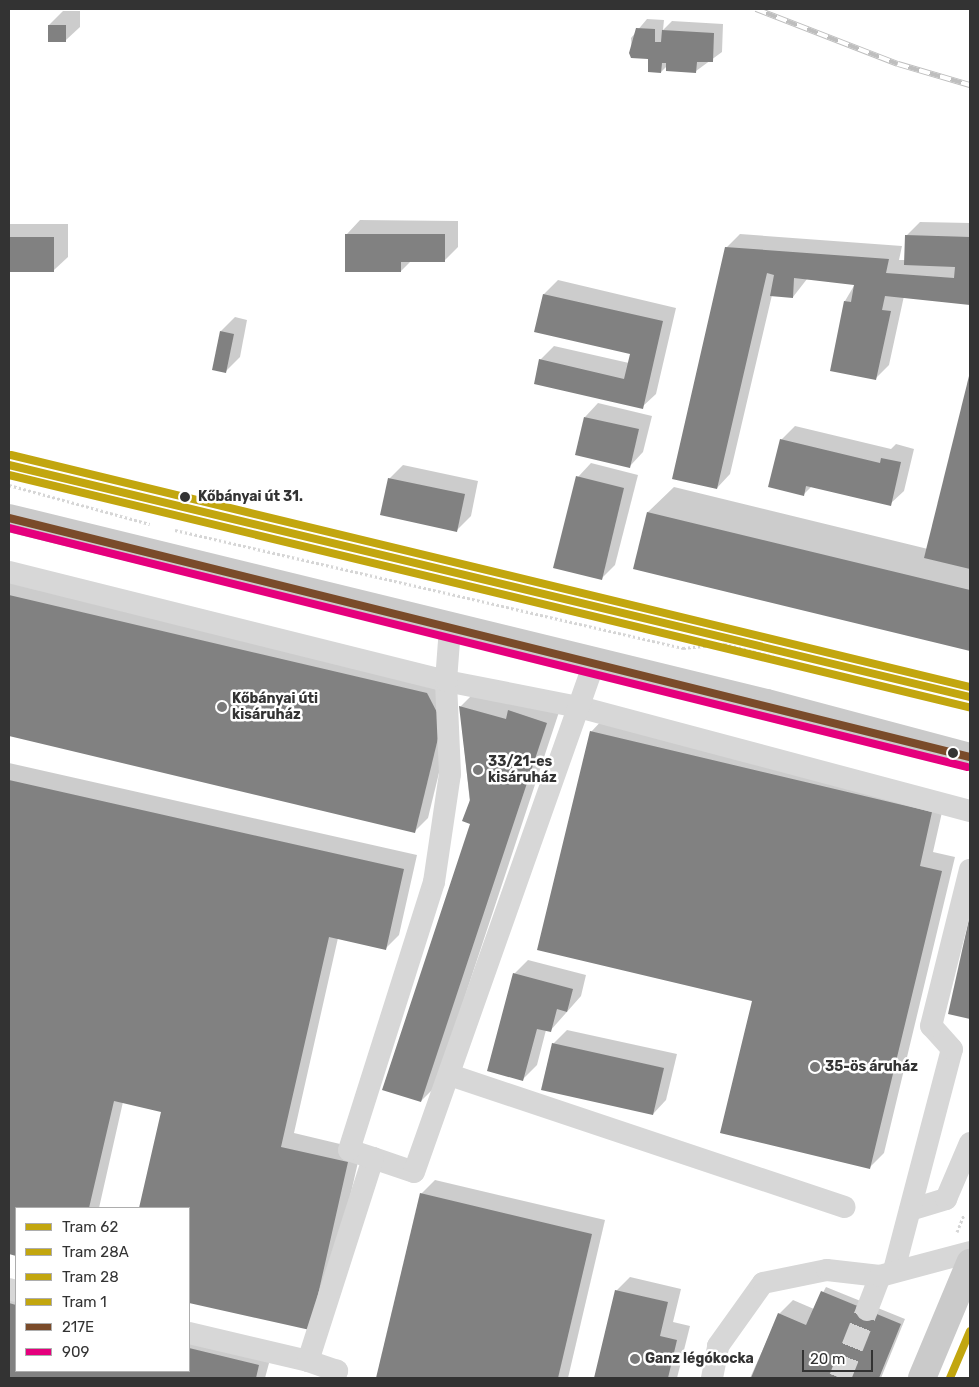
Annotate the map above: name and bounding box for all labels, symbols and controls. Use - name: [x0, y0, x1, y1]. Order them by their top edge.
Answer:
- marker: Kőbányai út 31.: [176, 488, 194, 506]
- place label: Kőbányai út 31.: [198, 489, 303, 505]
- place label: Kőbányai úti kisáruház: [232, 691, 318, 724]
- marker: Kőbányai úti kisáruház: [216, 701, 228, 713]
- unlabelled marker: [948, 748, 958, 758]
- place label: 33/21-es kisáruház: [488, 754, 557, 786]
- marker: 33/21-es kisáruház: [472, 764, 484, 776]
- place label: 35-ös áruház: [825, 1059, 918, 1075]
- marker: 35-ös áruház: [809, 1061, 821, 1073]
- legend: [15, 1207, 190, 1372]
- text: Tram 62: [62, 1218, 118, 1236]
- text: Tram 28A: [62, 1243, 129, 1261]
- text: Tram 28: [62, 1268, 119, 1286]
- text: Tram 1: [62, 1293, 107, 1311]
- text: 217E: [62, 1318, 94, 1336]
- scale bar: [804, 1340, 875, 1372]
- text: 909: [62, 1343, 89, 1361]
- text: 20 m: [810, 1350, 845, 1368]
- place label: Ganz légókocka: [645, 1351, 754, 1367]
- marker: Ganz légókocka: [629, 1353, 641, 1365]

